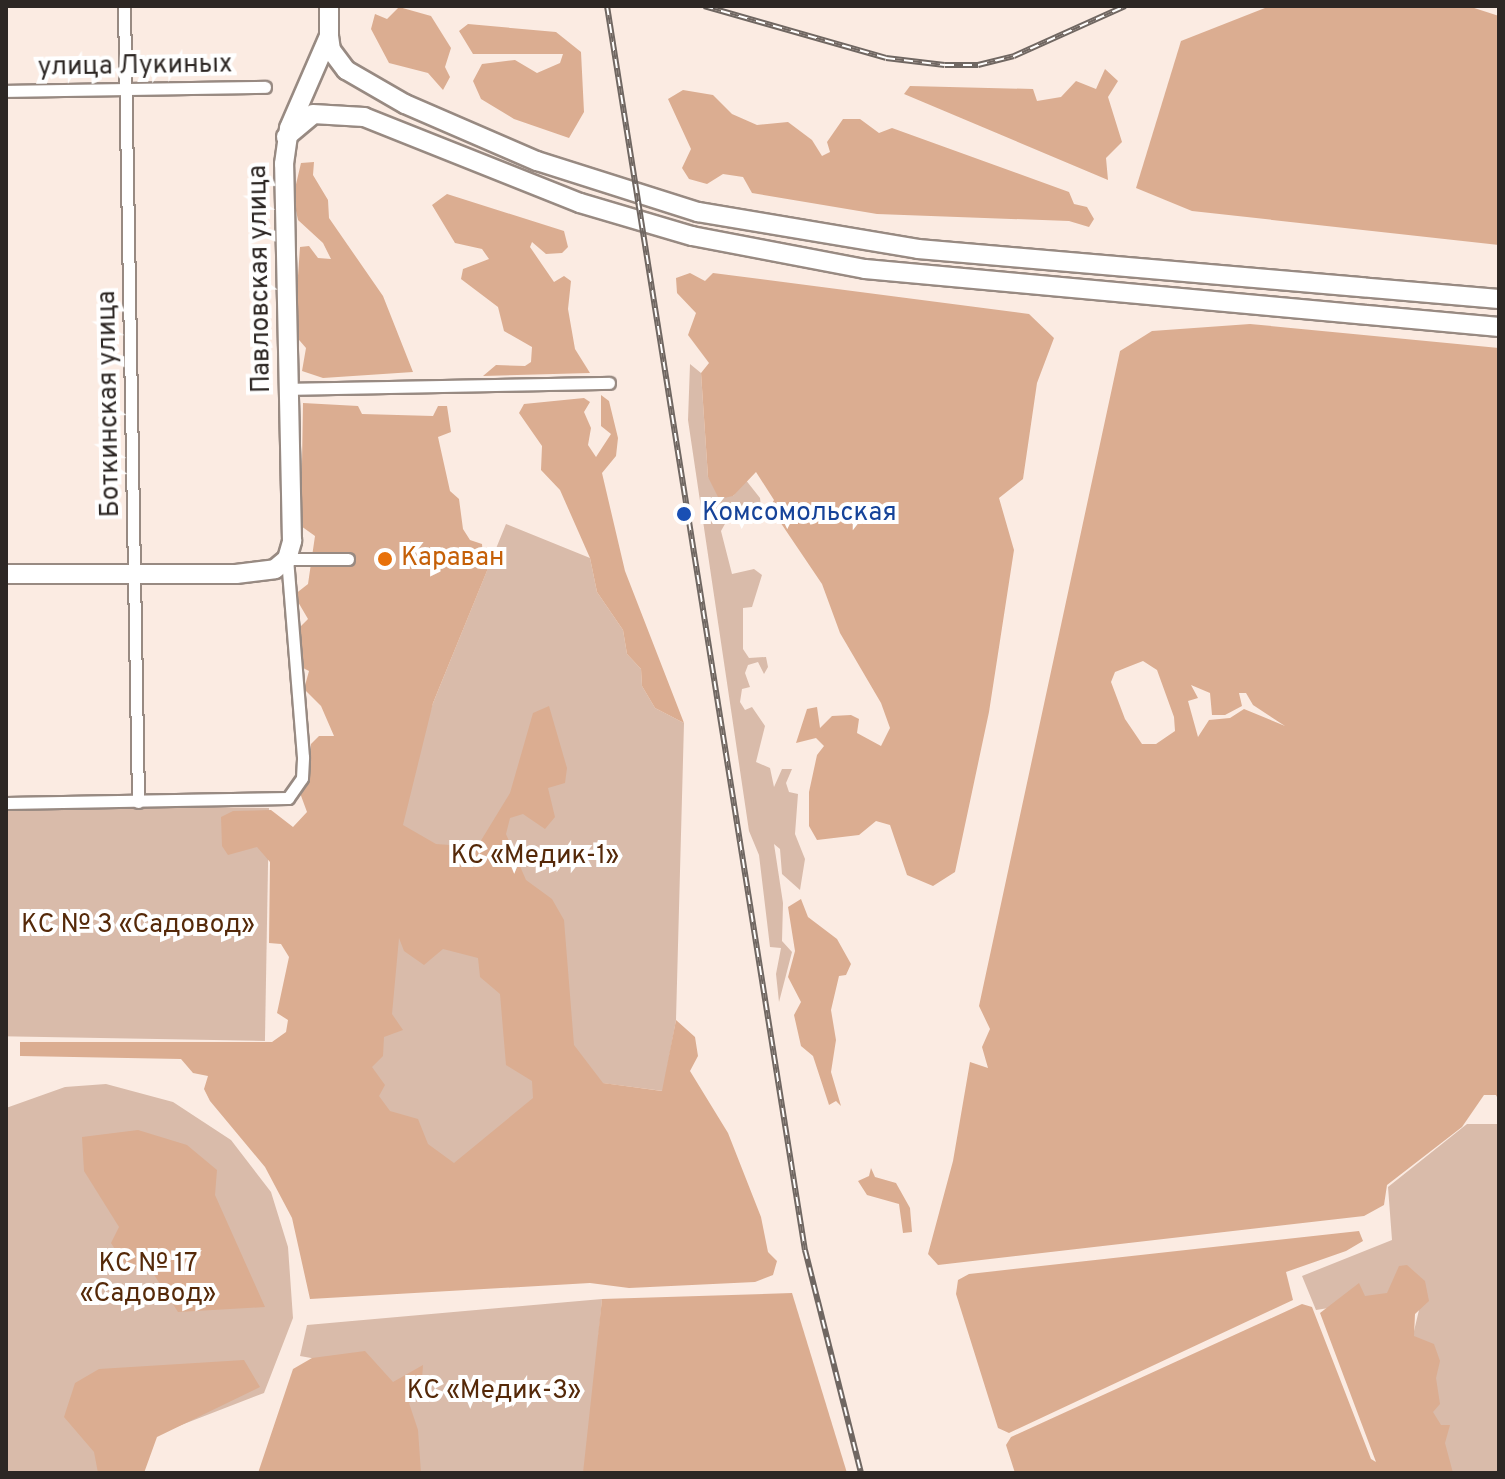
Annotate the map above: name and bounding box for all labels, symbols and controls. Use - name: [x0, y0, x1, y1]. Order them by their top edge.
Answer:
- street label: улица Лукиных: [37, 50, 233, 84]
- street label: Павловская улица: [243, 165, 279, 393]
- street label: Боткинская улица: [92, 290, 128, 518]
- place label: Комсомольская: [702, 498, 897, 530]
- marker: Комсомольская: [673, 503, 695, 525]
- place label: Караван: [401, 543, 504, 575]
- marker: Караван: [376, 550, 394, 568]
- park label: КС «Медик-1»: [451, 841, 619, 873]
- park label: КС № 3 «Садовод»: [21, 910, 255, 942]
- park label: КС № 17 «Садовод»: [80, 1249, 216, 1310]
- park label: КС «Медик-3»: [407, 1376, 581, 1408]

